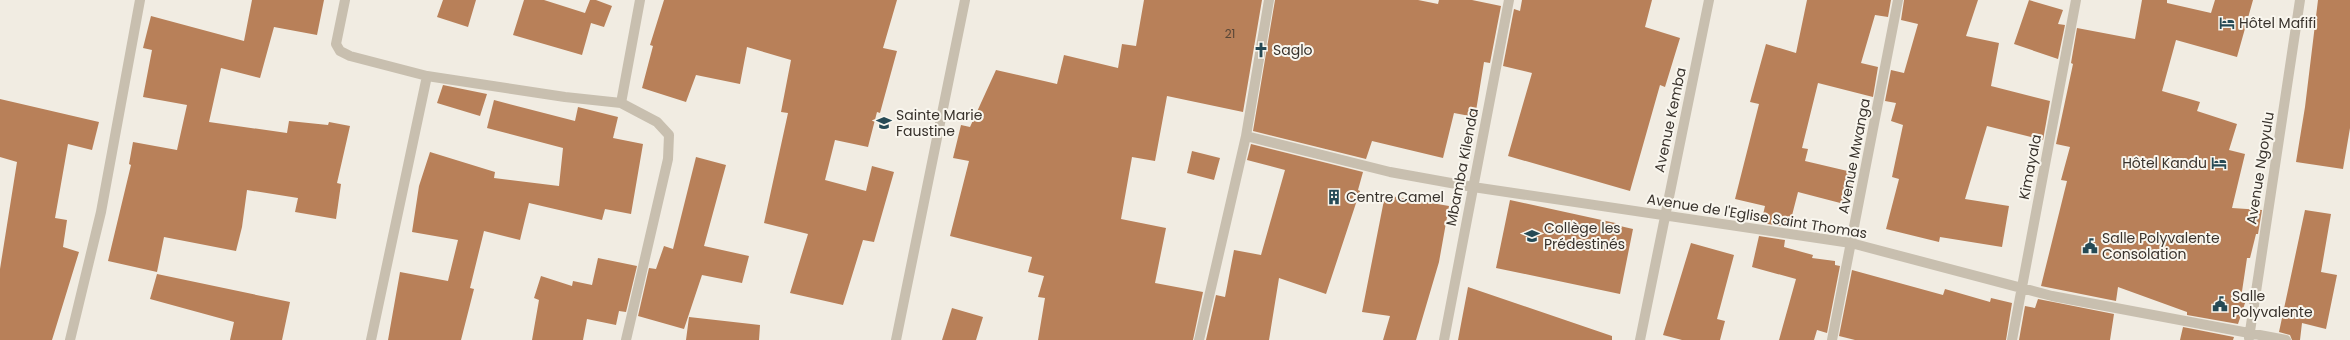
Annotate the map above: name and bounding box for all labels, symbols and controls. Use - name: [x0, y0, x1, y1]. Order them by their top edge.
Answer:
- place label: Hôtel Mafifi: [2239, 13, 2316, 33]
- hotel icon: Hôtel Mafifi: [2218, 14, 2236, 32]
- house number: 21: [1225, 25, 1235, 42]
- place label: Saglo: [1273, 40, 1313, 60]
- church icon: Saglo: [1252, 41, 1270, 59]
- street label: Avenue Kemba: [1649, 66, 1691, 174]
- street label: Avenue Mwanga: [1833, 97, 1875, 215]
- place label: Sainte Marie Faustine: [896, 105, 983, 141]
- street label: Mbamba Kilenda: [1441, 106, 1483, 228]
- street label: Avenue Ngoyulu: [2241, 110, 2279, 226]
- school or university icon: Sainte Marie Faustine: [875, 114, 893, 132]
- street label: Kimayala: [2014, 133, 2046, 201]
- place label: Hôtel Kandu: [2122, 153, 2207, 173]
- hotel icon: Hôtel Kandu: [2210, 154, 2228, 172]
- place label: Centre Camel: [1346, 187, 1444, 207]
- building icon: Centre Camel: [1325, 188, 1343, 206]
- street label: Avenue de l'Eglise Saint Thomas: [1645, 189, 1869, 243]
- place label: Collège les Prédestinés: [1544, 218, 1625, 254]
- school or university icon: Collège les Prédestinés: [1523, 227, 1541, 245]
- place label: Salle Polyvalente Consolation: [2102, 228, 2220, 264]
- public building icon: Salle Polyvalente Consolation: [2081, 237, 2099, 255]
- place label: Salle Polyvalente: [2232, 286, 2313, 322]
- public building icon: Salle Polyvalente: [2211, 295, 2229, 313]

